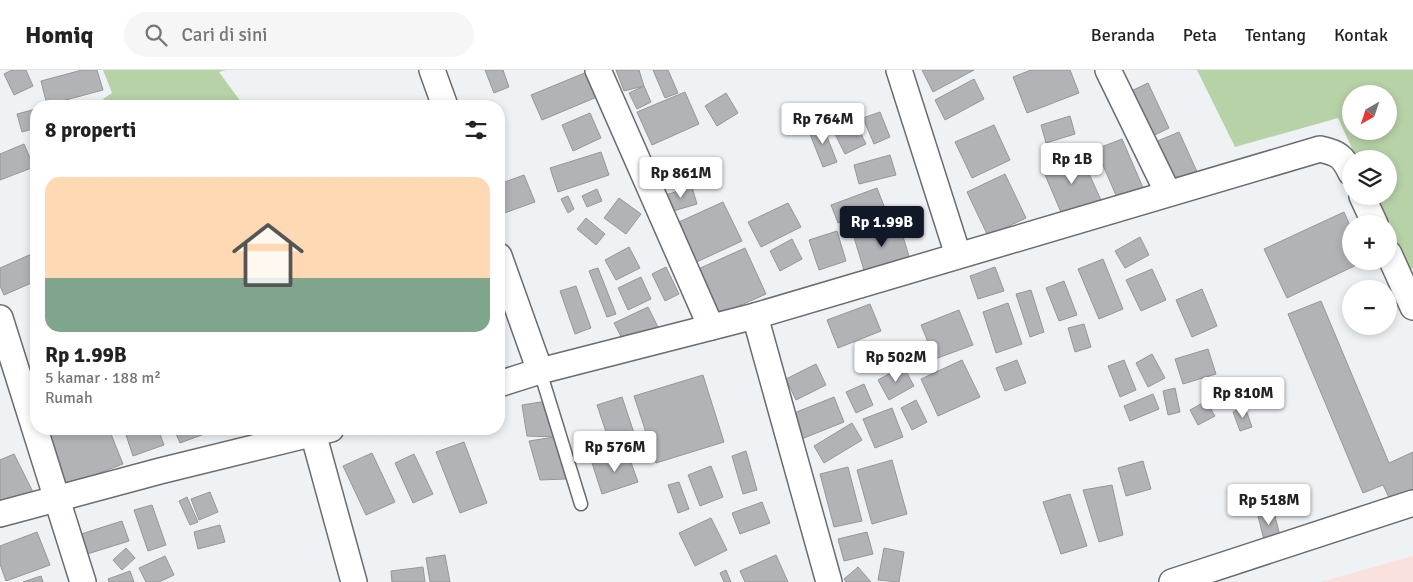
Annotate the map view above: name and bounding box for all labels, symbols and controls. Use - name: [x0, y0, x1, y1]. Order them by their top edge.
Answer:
- search box: [124, 12, 474, 57]
- text: Homiq: [25, 20, 94, 50]
- icon: search: [142, 21, 170, 49]
- text: Cari di sini: [182, 23, 267, 47]
- text: Beranda: [1091, 24, 1155, 46]
- text: Peta: [1183, 24, 1217, 46]
- text: Tentang: [1245, 24, 1306, 46]
- text: Kontak: [1334, 24, 1388, 46]
- north arrow: [1342, 85, 1398, 140]
- map controls: [1342, 85, 1397, 335]
- pin: Rp 764M: [777, 102, 869, 145]
- text: Rp 764M: [792, 109, 854, 129]
- icon: filters: [462, 116, 490, 144]
- text: 8 properti: [45, 117, 136, 143]
- pin: Rp 1B: [1037, 142, 1107, 185]
- text: Rp 1B: [1052, 149, 1092, 169]
- button: layers: [1342, 150, 1397, 205]
- pin: Rp 861M: [635, 156, 727, 199]
- text: Rp 861M: [650, 163, 712, 183]
- pin: Rp 1.99B: [830, 206, 934, 248]
- icon: home: [223, 210, 313, 300]
- text: Rp 1.99B: [851, 212, 913, 232]
- button: +: [1342, 215, 1397, 270]
- button: −: [1342, 280, 1397, 335]
- pin: Rp 502M: [850, 340, 942, 383]
- text: Rp 1.99B: [45, 342, 127, 368]
- text: Rp 502M: [865, 347, 927, 367]
- text: 5 kamar · 188 m²: [45, 368, 161, 388]
- pin: Rp 810M: [1197, 376, 1289, 419]
- text: Rp 810M: [1212, 383, 1274, 403]
- text: Rumah: [45, 388, 93, 408]
- pin: Rp 576M: [569, 430, 661, 473]
- text: Rp 576M: [584, 437, 646, 457]
- pin: Rp 518M: [1223, 484, 1315, 526]
- text: Rp 518M: [1238, 490, 1300, 510]

